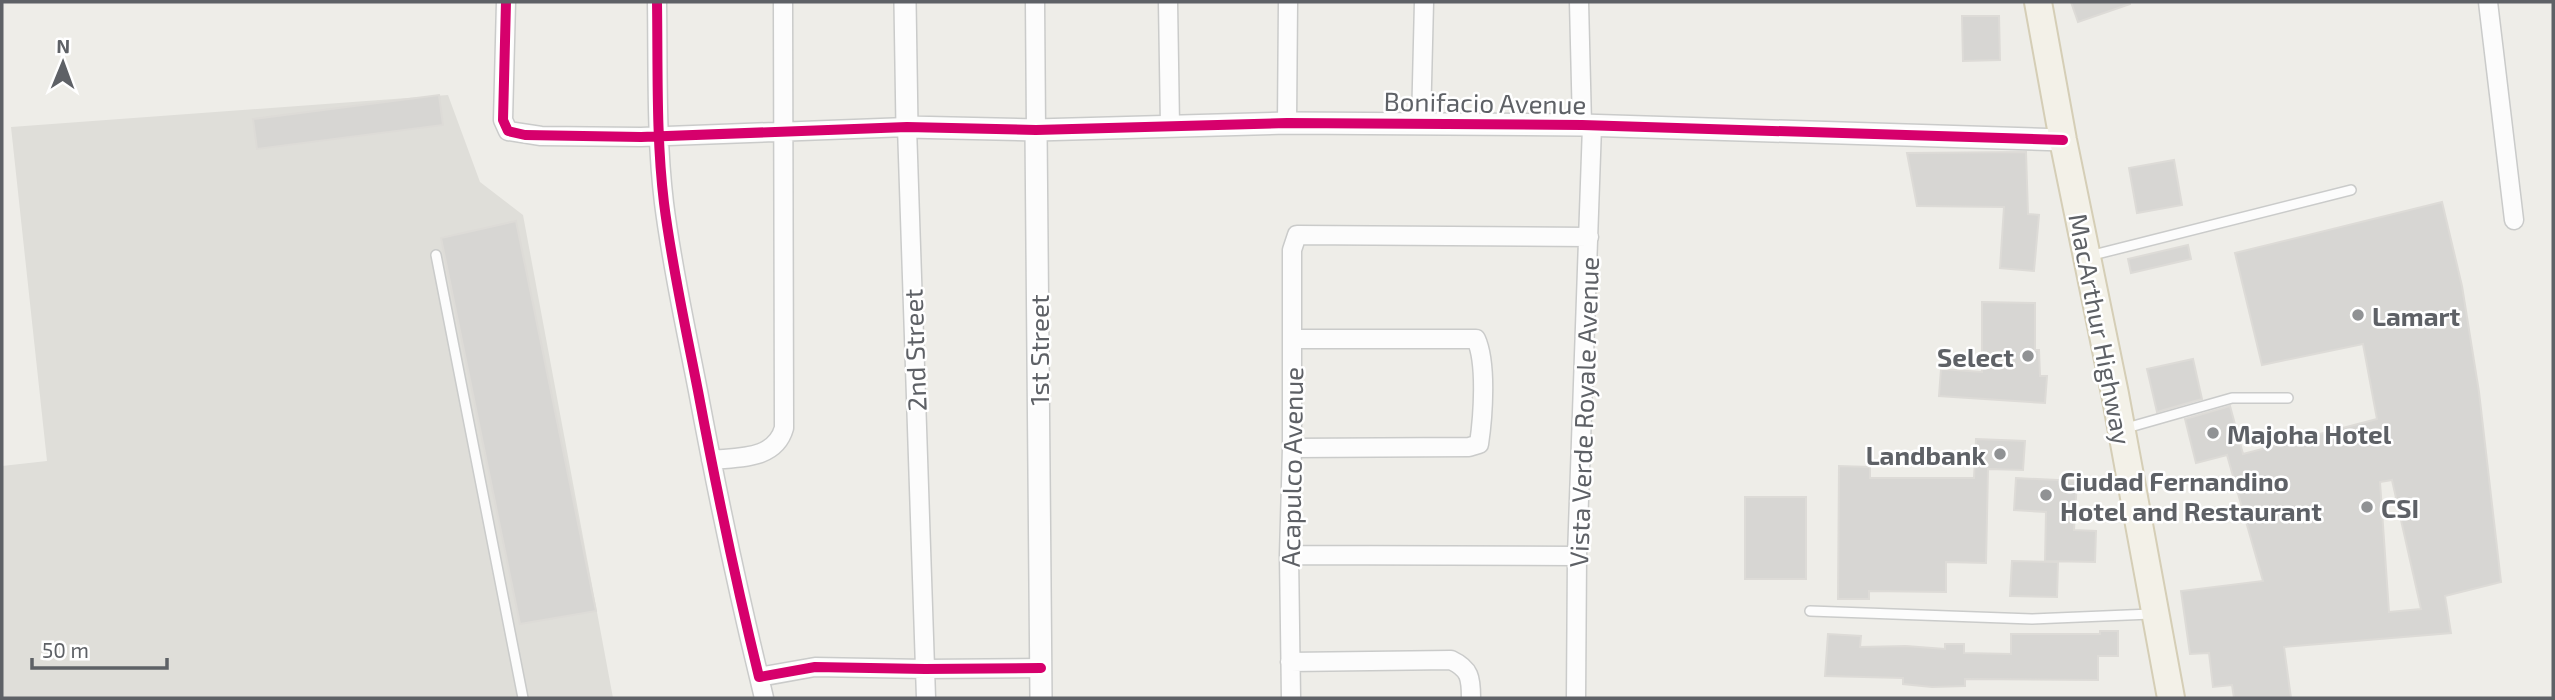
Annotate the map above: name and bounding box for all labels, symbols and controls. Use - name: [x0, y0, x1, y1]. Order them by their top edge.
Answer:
- north arrow: [28, 28, 98, 98]
- text: N: [56, 34, 70, 57]
- street label: Bonifacio Avenue: [1383, 85, 1587, 119]
- street label: MacArthur Highway: [2063, 211, 2139, 447]
- street label: Vista Verde Royale Avenue: [1562, 256, 1604, 568]
- street label: 2nd Street: [896, 288, 932, 412]
- street label: 1st Street: [1023, 294, 1054, 406]
- place label: Lamart: [2372, 300, 2461, 331]
- marker: Lamart: [2350, 307, 2366, 323]
- place label: Select: [1937, 341, 2014, 372]
- marker: Select: [2020, 348, 2036, 364]
- street label: Acapulco Avenue: [1274, 367, 1308, 567]
- place label: Majoha Hotel: [2227, 418, 2392, 449]
- marker: Majoha Hotel: [2205, 425, 2221, 441]
- place label: Landbank: [1866, 439, 1986, 470]
- marker: Landbank: [1992, 446, 2008, 462]
- place label: Ciudad Fernandino Hotel and Restaurant: [2060, 465, 2322, 526]
- marker: Ciudad Fernandino Hotel and Restaurant: [2038, 487, 2054, 503]
- place label: CSI: [2381, 492, 2419, 523]
- marker: CSI: [2359, 499, 2375, 515]
- scale bar: [32, 626, 166, 670]
- text: 50 m: [42, 637, 89, 662]

